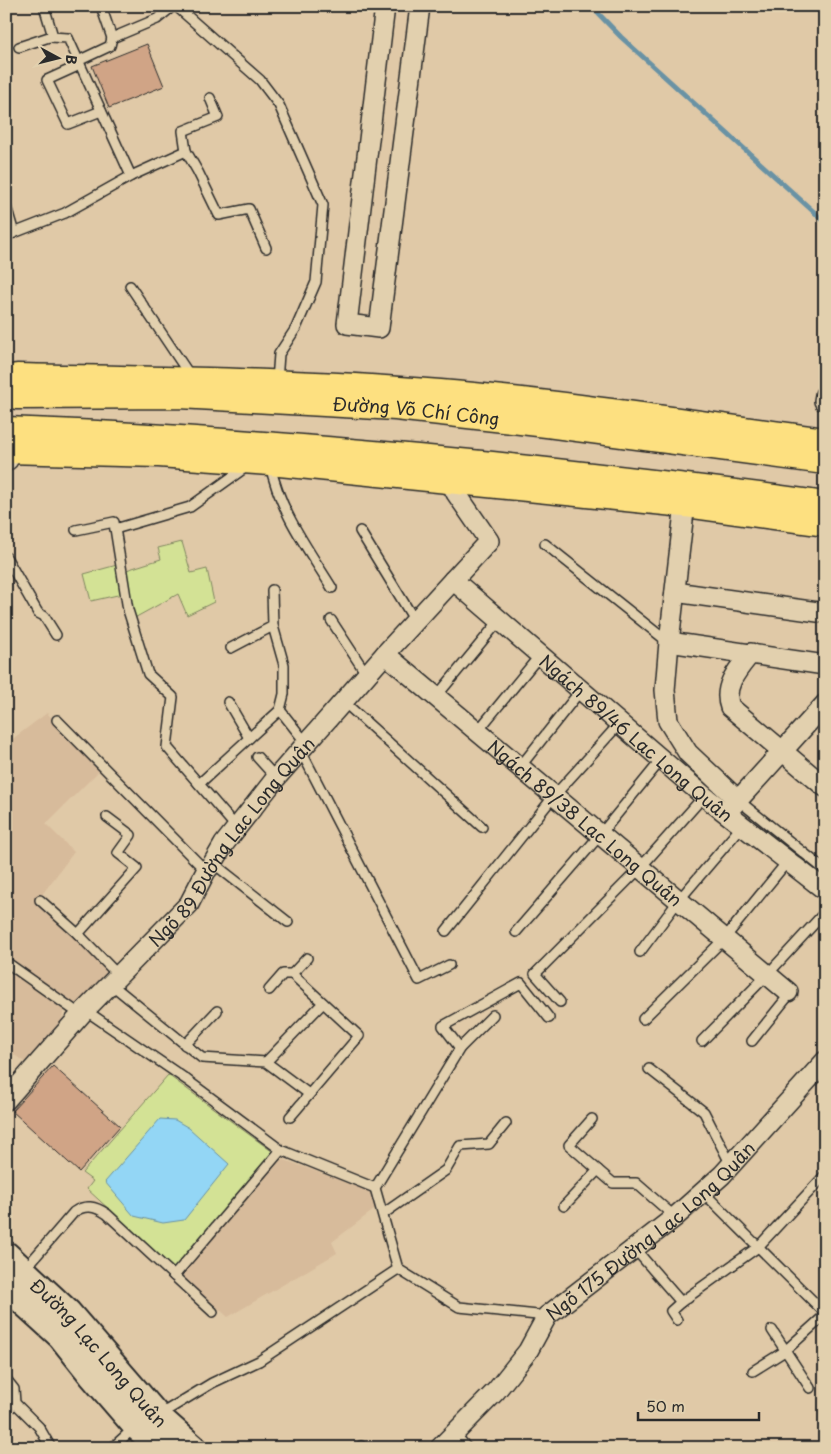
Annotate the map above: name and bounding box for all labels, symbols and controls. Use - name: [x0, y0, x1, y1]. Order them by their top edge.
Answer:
- north arrow: [32, 32, 82, 82]
- text: B: [60, 54, 82, 66]
- street label: Đường Võ Chí Công: [332, 389, 501, 431]
- street label: Ngách 89/46 Lạc Long Quân: [534, 647, 739, 828]
- street label: Ngõ 89 Đường Lạc Long Quân: [141, 730, 320, 952]
- street label: Ngách 89/38 Lạc Long Quân: [482, 733, 689, 912]
- street label: Ngõ 175 Đường Lạc Long Quân: [539, 1135, 760, 1326]
- street label: Đường Lạc Long Quân: [25, 1271, 174, 1433]
- scale bar: [638, 1389, 760, 1421]
- text: 50 m: [646, 1394, 685, 1417]

